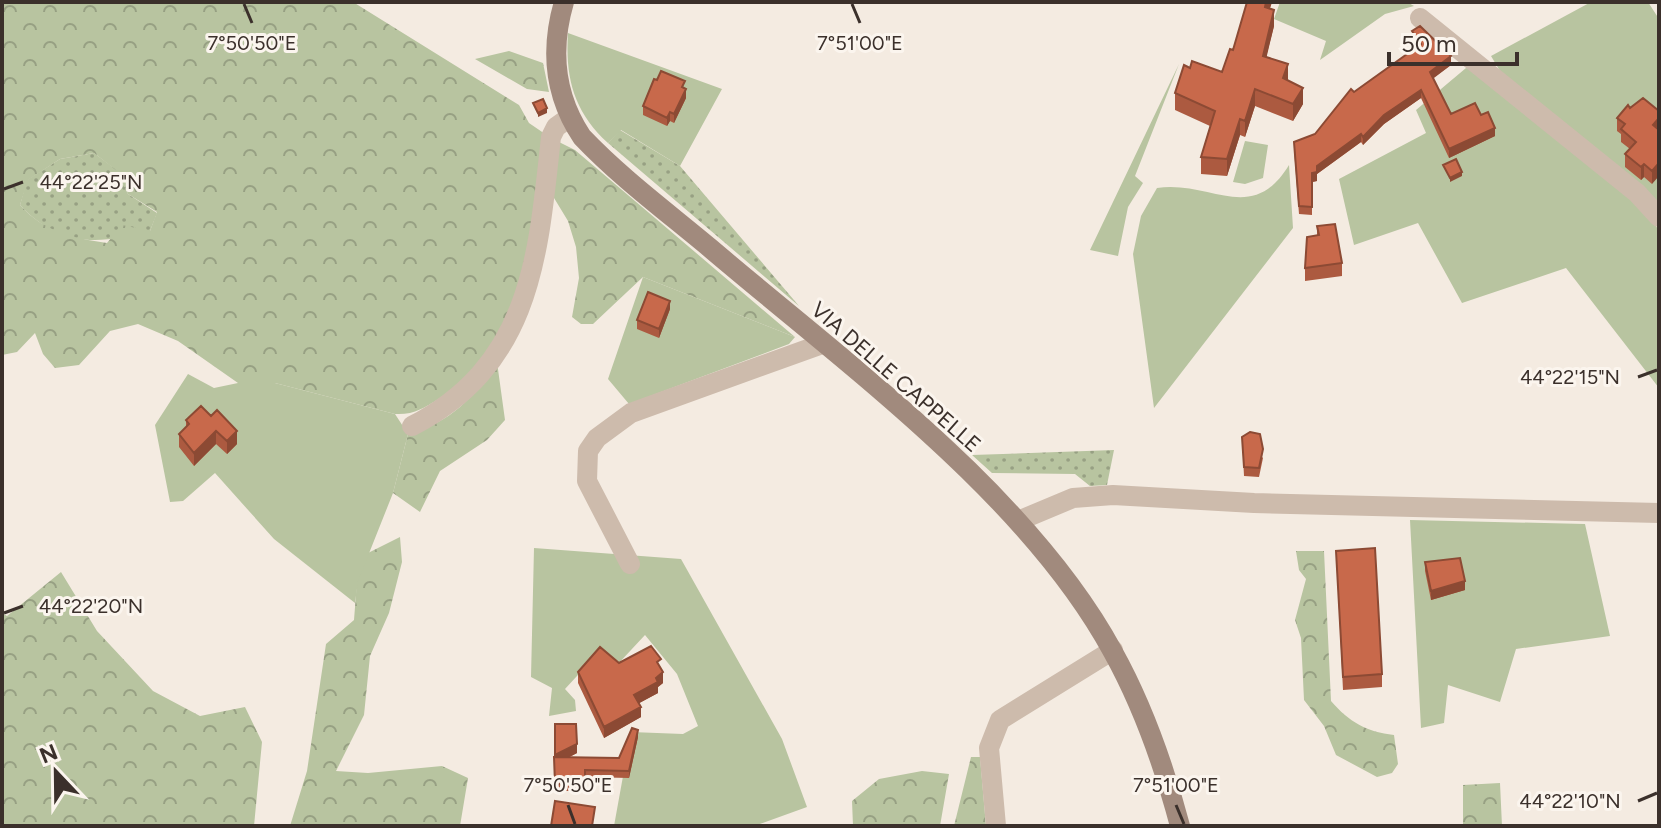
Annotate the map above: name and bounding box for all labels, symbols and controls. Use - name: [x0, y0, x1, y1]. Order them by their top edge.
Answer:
- scale bar: [1389, 16, 1517, 66]
- text: 50 m: [1401, 29, 1457, 58]
- text: 7°50'50"E: [208, 31, 297, 55]
- text: 7°51'00"E: [817, 31, 903, 55]
- text: 44°22'25"N: [39, 170, 143, 194]
- street label: VIA DELLE CAPPELLE: [806, 296, 986, 458]
- text: 44°22'15"N: [1520, 365, 1620, 389]
- text: 44°22'20"N: [39, 594, 143, 618]
- north arrow: [16, 732, 96, 812]
- text: N: [36, 738, 62, 770]
- text: 7°50'50"E: [524, 773, 613, 797]
- text: 7°51'00"E: [1133, 773, 1219, 797]
- text: 44°22'10"N: [1519, 789, 1621, 813]

